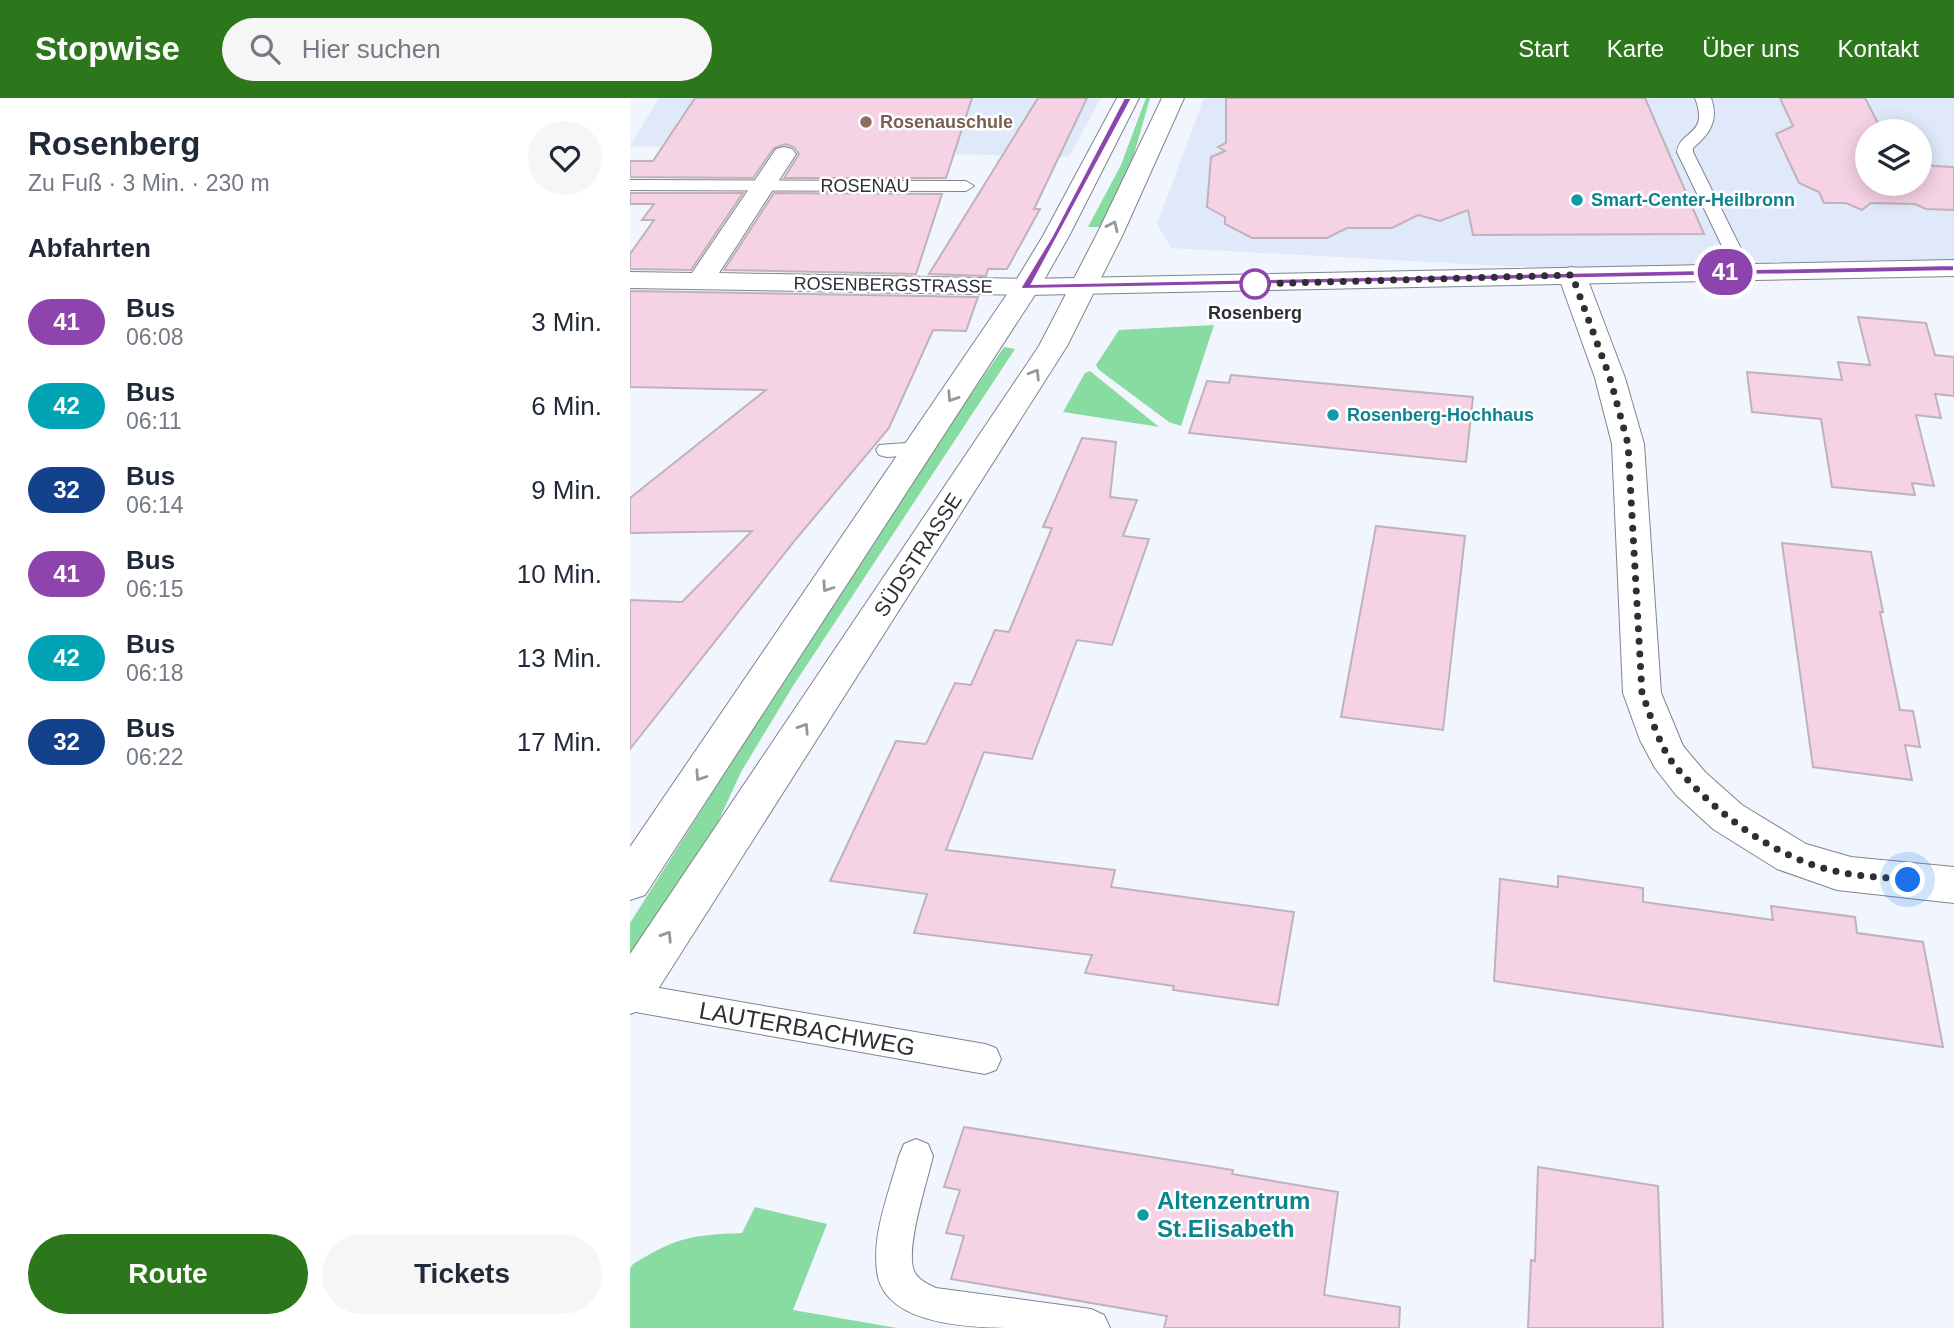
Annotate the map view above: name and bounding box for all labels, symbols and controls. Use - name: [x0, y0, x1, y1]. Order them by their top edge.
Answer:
- search box: [222, 18, 712, 81]
- text: Stopwise: [35, 30, 180, 67]
- icon: search: [246, 30, 284, 68]
- text: Hier suchen: [302, 34, 441, 64]
- text: Start: [1518, 35, 1569, 62]
- text: Karte: [1607, 35, 1664, 62]
- text: Über uns: [1702, 35, 1800, 62]
- text: Kontakt: [1838, 35, 1919, 62]
- place label: Rosenauschule: [880, 112, 1013, 132]
- marker: Rosenauschule: [858, 114, 874, 130]
- map controls: [1855, 119, 1932, 196]
- button: layers: [1855, 119, 1932, 196]
- button: heart: [528, 121, 602, 195]
- text: Rosenberg: [28, 125, 200, 162]
- text: Zu Fuß · 3 Min. · 230 m: [28, 170, 270, 196]
- street label: ROSENAU: [820, 176, 910, 196]
- place label: Smart-Center-Heilbronn: [1591, 190, 1795, 210]
- marker: Smart-Center-Heilbronn: [1569, 192, 1585, 208]
- one-way arrow: [1105, 221, 1119, 233]
- text: Abfahrten: [28, 233, 151, 263]
- line badge: 41: [1694, 249, 1756, 295]
- text: 41: [1712, 258, 1738, 285]
- marker: Rosenberg: [1240, 269, 1270, 299]
- street label: ROSENBERGSTRASSE: [793, 273, 993, 297]
- text: Bus: [126, 293, 175, 323]
- place label: Rosenberg: [1208, 303, 1302, 323]
- text: 3 Min.: [531, 307, 602, 337]
- text: 41: [53, 308, 80, 335]
- text: 06:08: [126, 324, 184, 350]
- one-way arrow: [1027, 368, 1040, 381]
- text: Bus: [126, 377, 175, 407]
- one-way arrow: [947, 390, 960, 403]
- text: 6 Min.: [531, 391, 602, 421]
- text: 42: [53, 392, 80, 419]
- place label: Rosenberg-Hochhaus: [1347, 405, 1534, 425]
- marker: Rosenberg-Hochhaus: [1325, 407, 1341, 423]
- text: 06:11: [126, 408, 182, 434]
- text: Bus: [126, 461, 175, 491]
- text: 9 Min.: [531, 475, 602, 505]
- text: 32: [53, 476, 80, 503]
- street label: SÜDSTRASSE: [869, 489, 966, 621]
- text: 06:14: [126, 492, 184, 518]
- text: Bus: [126, 545, 175, 575]
- text: 10 Min.: [517, 559, 602, 589]
- text: 41: [53, 560, 80, 587]
- text: 06:15: [126, 576, 184, 602]
- one-way arrow: [823, 579, 835, 592]
- text: Bus: [126, 629, 175, 659]
- text: 13 Min.: [517, 643, 602, 673]
- text: 42: [53, 644, 80, 671]
- text: 06:18: [126, 660, 184, 686]
- text: Bus: [126, 713, 175, 743]
- one-way arrow: [796, 723, 808, 736]
- text: 17 Min.: [517, 727, 602, 757]
- text: 32: [53, 728, 80, 755]
- text: 06:22: [126, 744, 184, 770]
- one-way arrow: [696, 768, 709, 781]
- your location: [1890, 862, 1925, 897]
- one-way arrow: [659, 931, 672, 944]
- street label: LAUTERBACHWEG: [697, 996, 917, 1061]
- place label: Altenzentrum St.Elisabeth: [1157, 1187, 1310, 1242]
- marker: Altenzentrum St.Elisabeth: [1135, 1207, 1151, 1223]
- button: Route: [28, 1234, 308, 1314]
- button: Tickets: [322, 1234, 602, 1314]

